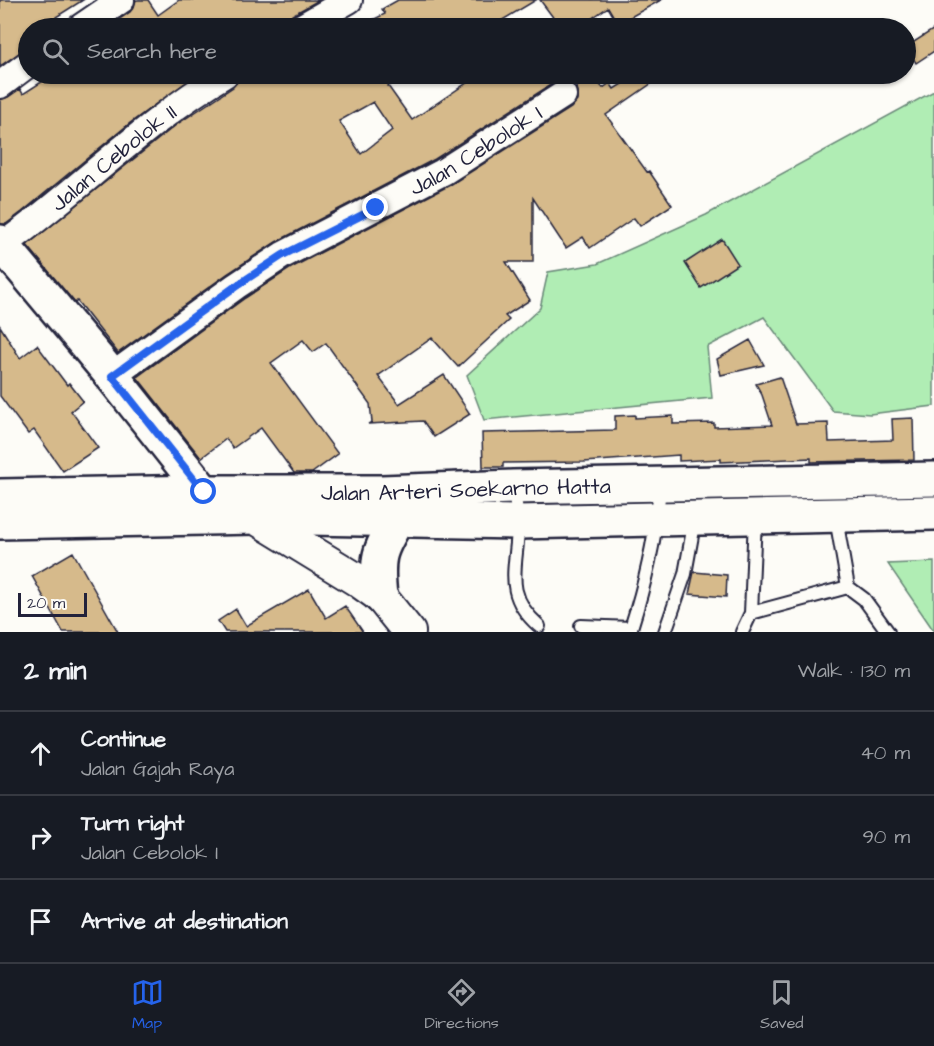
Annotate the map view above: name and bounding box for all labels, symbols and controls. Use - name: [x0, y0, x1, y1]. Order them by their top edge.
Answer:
- search box: [18, 18, 916, 84]
- icon: search: [39, 35, 72, 68]
- text: Search here: [87, 36, 217, 67]
- street label: Jalan Cebolok II: [45, 97, 183, 219]
- street label: Jalan Cebolok I: [404, 98, 549, 204]
- route end: [362, 194, 388, 220]
- street label: Jalan Arteri Soekarno Hatta: [321, 471, 611, 509]
- route start: [190, 478, 216, 504]
- scale bar: [18, 590, 87, 618]
- text: 20 m: [27, 592, 65, 614]
- text: 2 min: [24, 653, 86, 689]
- text: Walk · 130 m: [798, 657, 910, 685]
- text: Continue: [81, 724, 166, 755]
- icon: ahead: [24, 737, 57, 770]
- text: 40 m: [860, 739, 910, 767]
- text: Jalan Gajah Raya: [81, 755, 234, 783]
- text: Turn right: [81, 808, 184, 839]
- icon: right: [24, 821, 57, 854]
- text: 90 m: [862, 823, 910, 851]
- text: Jalan Cebolok I: [81, 839, 218, 867]
- icon: arrive: [24, 905, 57, 938]
- text: Arrive at destination: [81, 906, 288, 937]
- tab: Map: [131, 976, 164, 1034]
- tab: Directions: [425, 976, 499, 1034]
- tab: Saved: [760, 976, 803, 1034]

